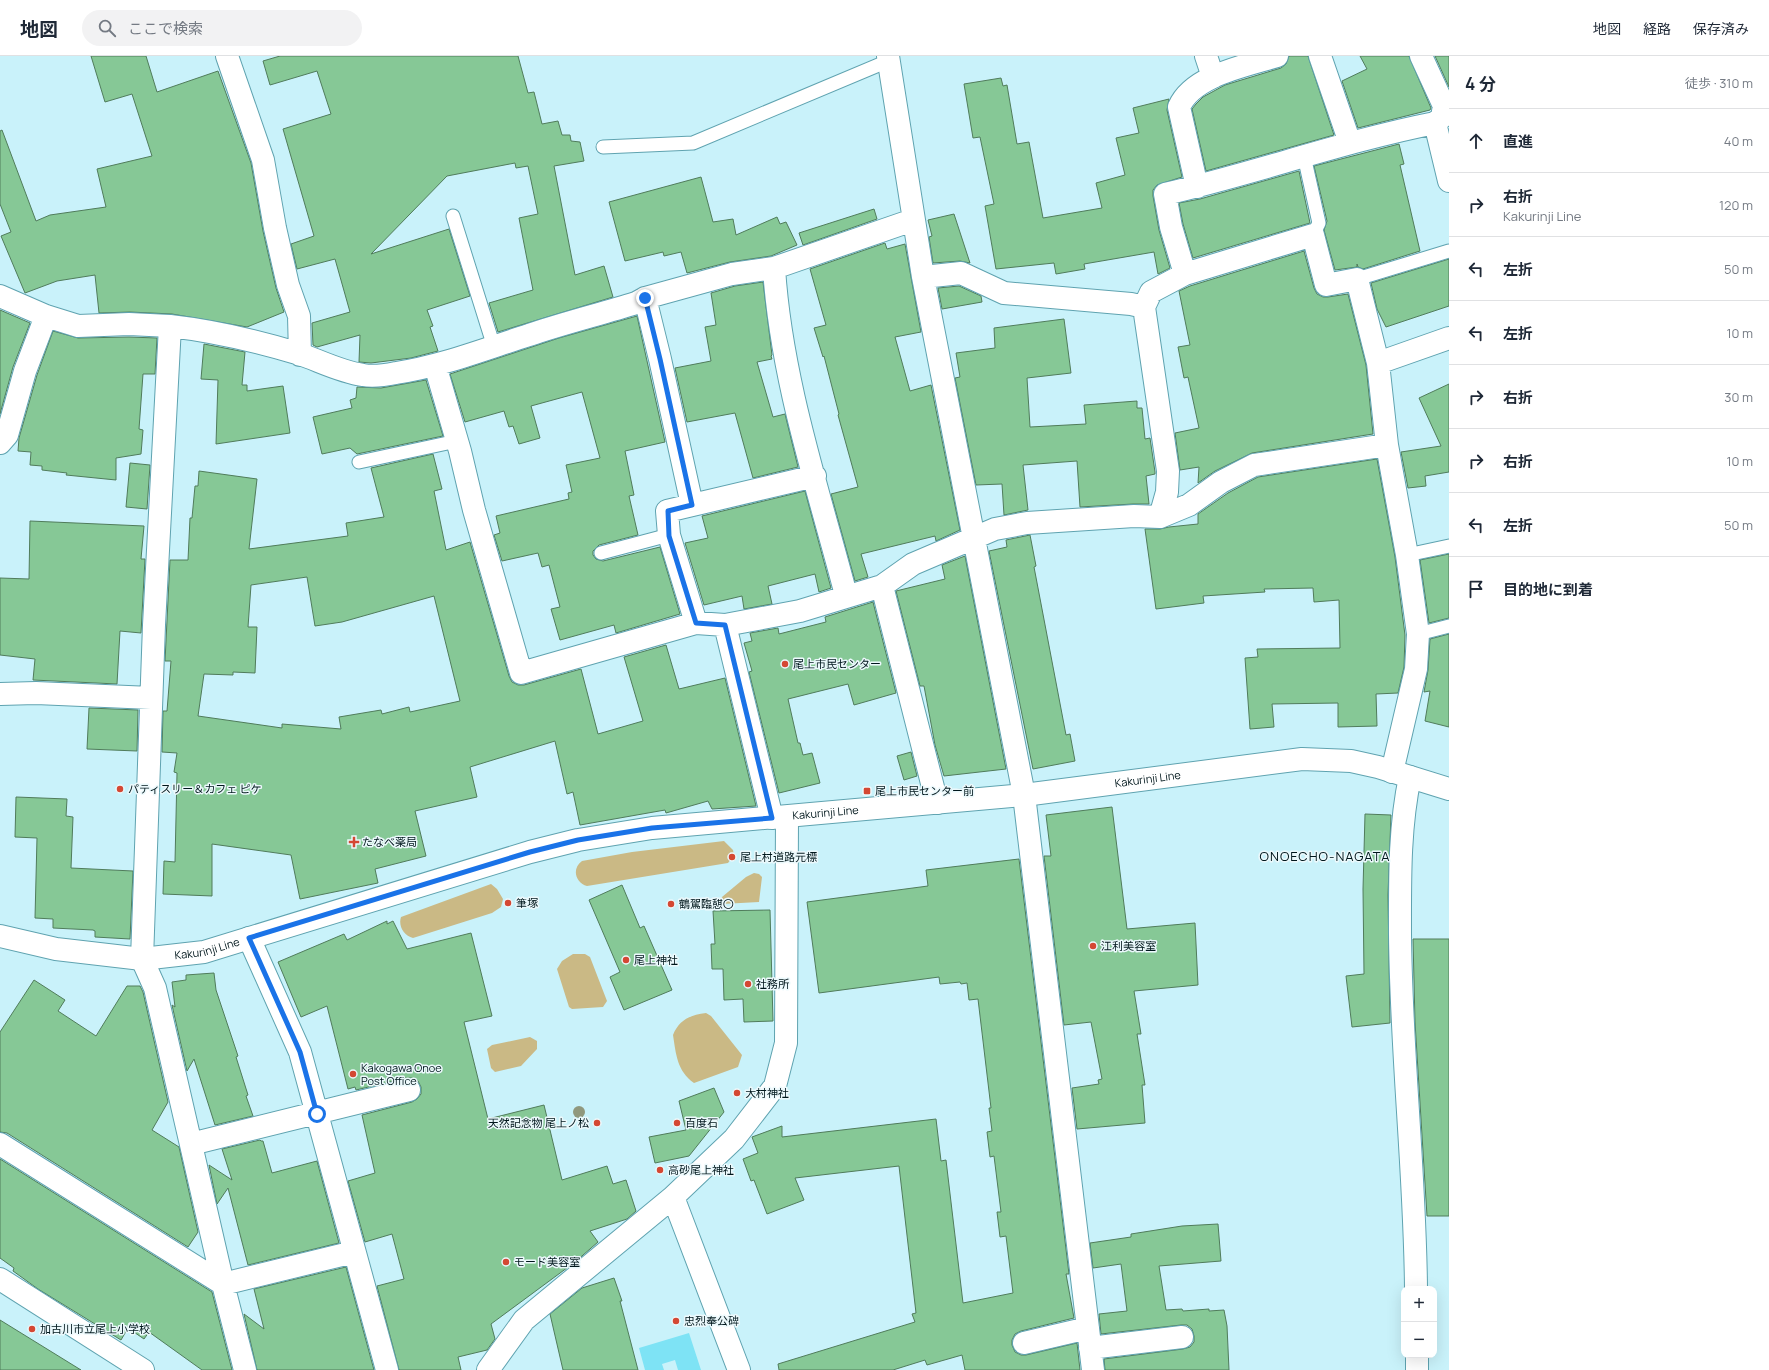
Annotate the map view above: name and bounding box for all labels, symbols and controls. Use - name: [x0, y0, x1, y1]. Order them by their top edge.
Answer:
- search box: [82, 10, 362, 46]
- text: 地図: [20, 16, 58, 42]
- icon: search: [96, 17, 118, 39]
- text: ここで検索: [128, 18, 203, 39]
- text: 地図: [1593, 19, 1621, 38]
- text: 経路: [1643, 19, 1671, 38]
- text: 保存済み: [1693, 19, 1749, 38]
- text: 4 分: [1465, 72, 1496, 95]
- text: 徒歩 · 310 m: [1685, 74, 1753, 92]
- icon: ahead: [1465, 130, 1487, 152]
- text: 直進: [1503, 131, 1533, 152]
- text: 40 m: [1724, 132, 1753, 150]
- text: 右折: [1503, 186, 1533, 207]
- icon: right: [1465, 194, 1487, 216]
- text: 120 m: [1719, 196, 1753, 214]
- text: Kakurinji Line: [1503, 207, 1581, 225]
- icon: left: [1465, 258, 1487, 280]
- text: 左折: [1503, 259, 1533, 280]
- text: 50 m: [1724, 260, 1753, 278]
- route end: [636, 289, 654, 307]
- icon: left: [1465, 322, 1487, 344]
- text: 左折: [1503, 323, 1533, 344]
- text: 10 m: [1726, 324, 1753, 342]
- icon: right: [1465, 386, 1487, 408]
- text: 右折: [1503, 387, 1533, 408]
- text: 30 m: [1724, 388, 1753, 406]
- icon: right: [1465, 450, 1487, 472]
- text: 右折: [1503, 451, 1533, 472]
- text: 10 m: [1726, 452, 1753, 470]
- icon: left: [1465, 514, 1487, 536]
- text: 左折: [1503, 515, 1533, 536]
- text: 50 m: [1724, 516, 1753, 534]
- icon: arrive: [1465, 578, 1487, 600]
- text: 目的地に到着: [1503, 579, 1593, 600]
- place label: 尾上市民センター: [793, 656, 881, 671]
- marker: 尾上市民センター: [780, 659, 790, 669]
- street label: Kakurinji Line: [1114, 767, 1182, 790]
- place label: パティスリー＆カフェ ピケ: [128, 781, 262, 796]
- place label: 尾上市民センター前: [875, 783, 974, 798]
- marker: パティスリー＆カフェ ピケ: [115, 784, 125, 794]
- marker: 尾上市民センター前: [862, 786, 872, 796]
- street label: Kakurinji Line: [792, 802, 860, 823]
- place label: たなべ薬局: [362, 834, 417, 849]
- marker: たなべ薬局: [349, 837, 359, 847]
- district label: ONOECHO-NAGATA: [1260, 847, 1390, 865]
- place label: 尾上村道路元標: [740, 849, 817, 864]
- marker: 尾上村道路元標: [727, 852, 737, 862]
- place label: 筆塚: [516, 895, 538, 910]
- place label: 鶴駕臨憇〇: [679, 896, 734, 911]
- marker: 筆塚: [503, 898, 513, 908]
- marker: 鶴駕臨憇〇: [666, 899, 676, 909]
- street label: Kakurinji Line: [174, 933, 242, 962]
- place label: 江利美容室: [1101, 938, 1156, 953]
- marker: 江利美容室: [1088, 941, 1098, 951]
- place label: 尾上神社: [634, 952, 678, 967]
- marker: 尾上神社: [621, 955, 631, 965]
- place label: 社務所: [756, 976, 790, 991]
- marker: 社務所: [743, 979, 753, 989]
- place label: Kakogawa Onoe Post Office: [361, 1060, 442, 1088]
- marker: Kakogawa Onoe Post Office: [348, 1069, 358, 1079]
- place label: 大村神社: [745, 1085, 789, 1100]
- marker: 大村神社: [732, 1088, 742, 1098]
- route start: [308, 1105, 326, 1123]
- place label: 天然記念物 尾上ノ松: [488, 1115, 589, 1130]
- place label: 百度石: [685, 1115, 718, 1130]
- marker: 天然記念物 尾上ノ松: [592, 1118, 602, 1128]
- marker: 百度石: [672, 1118, 682, 1128]
- place label: 高砂尾上神社: [668, 1162, 734, 1177]
- marker: 高砂尾上神社: [655, 1165, 665, 1175]
- place label: モード美容室: [514, 1254, 580, 1269]
- marker: モード美容室: [501, 1257, 511, 1267]
- map controls: [1401, 1286, 1437, 1358]
- button: +: [1401, 1286, 1437, 1322]
- place label: 忠烈奉公碑: [684, 1313, 739, 1328]
- marker: 忠烈奉公碑: [671, 1316, 681, 1326]
- place label: 加古川市立尾上小学校: [40, 1321, 150, 1336]
- button: −: [1401, 1322, 1437, 1358]
- marker: 加古川市立尾上小学校: [27, 1324, 37, 1334]

